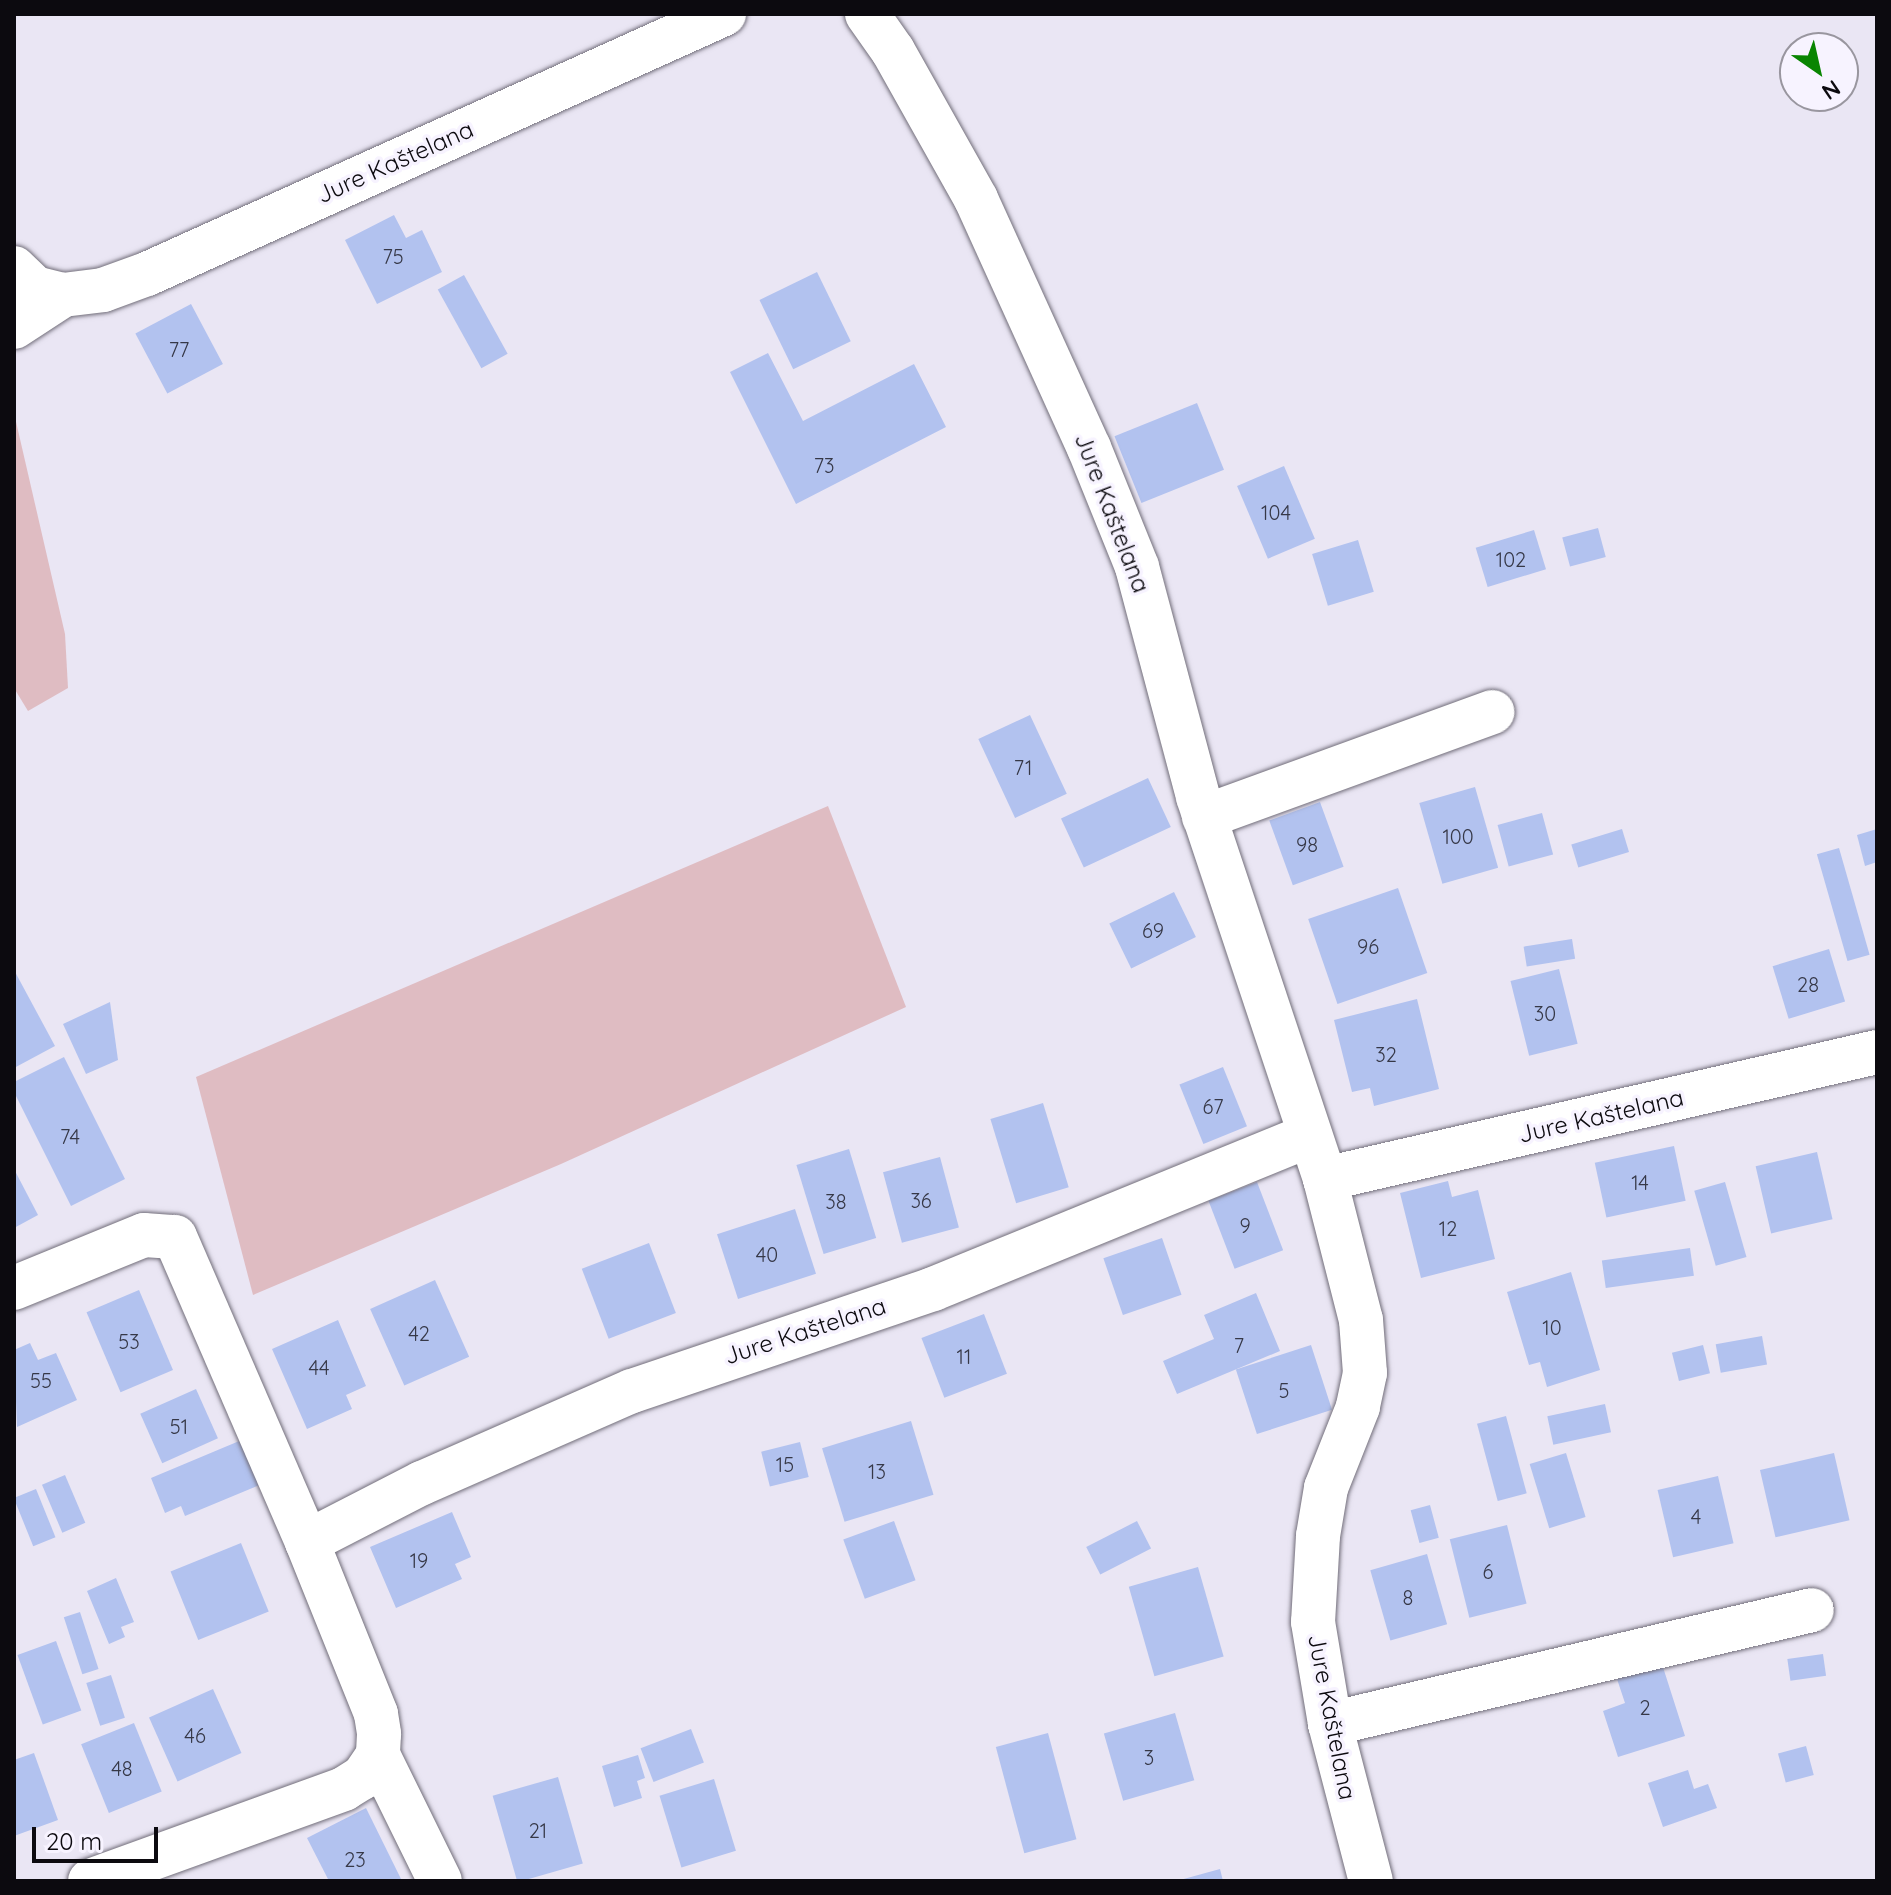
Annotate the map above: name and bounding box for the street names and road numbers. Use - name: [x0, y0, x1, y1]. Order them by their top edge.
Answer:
- street label: Jure Kaštelana: [312, 115, 478, 209]
- street label: Jure Kaštelana: [1068, 429, 1156, 597]
- street label: Jure Kaštelana: [1516, 1083, 1686, 1149]
- street label: Jure Kaštelana: [721, 1291, 889, 1371]
- street label: Jure Kaštelana: [1302, 1632, 1362, 1802]

